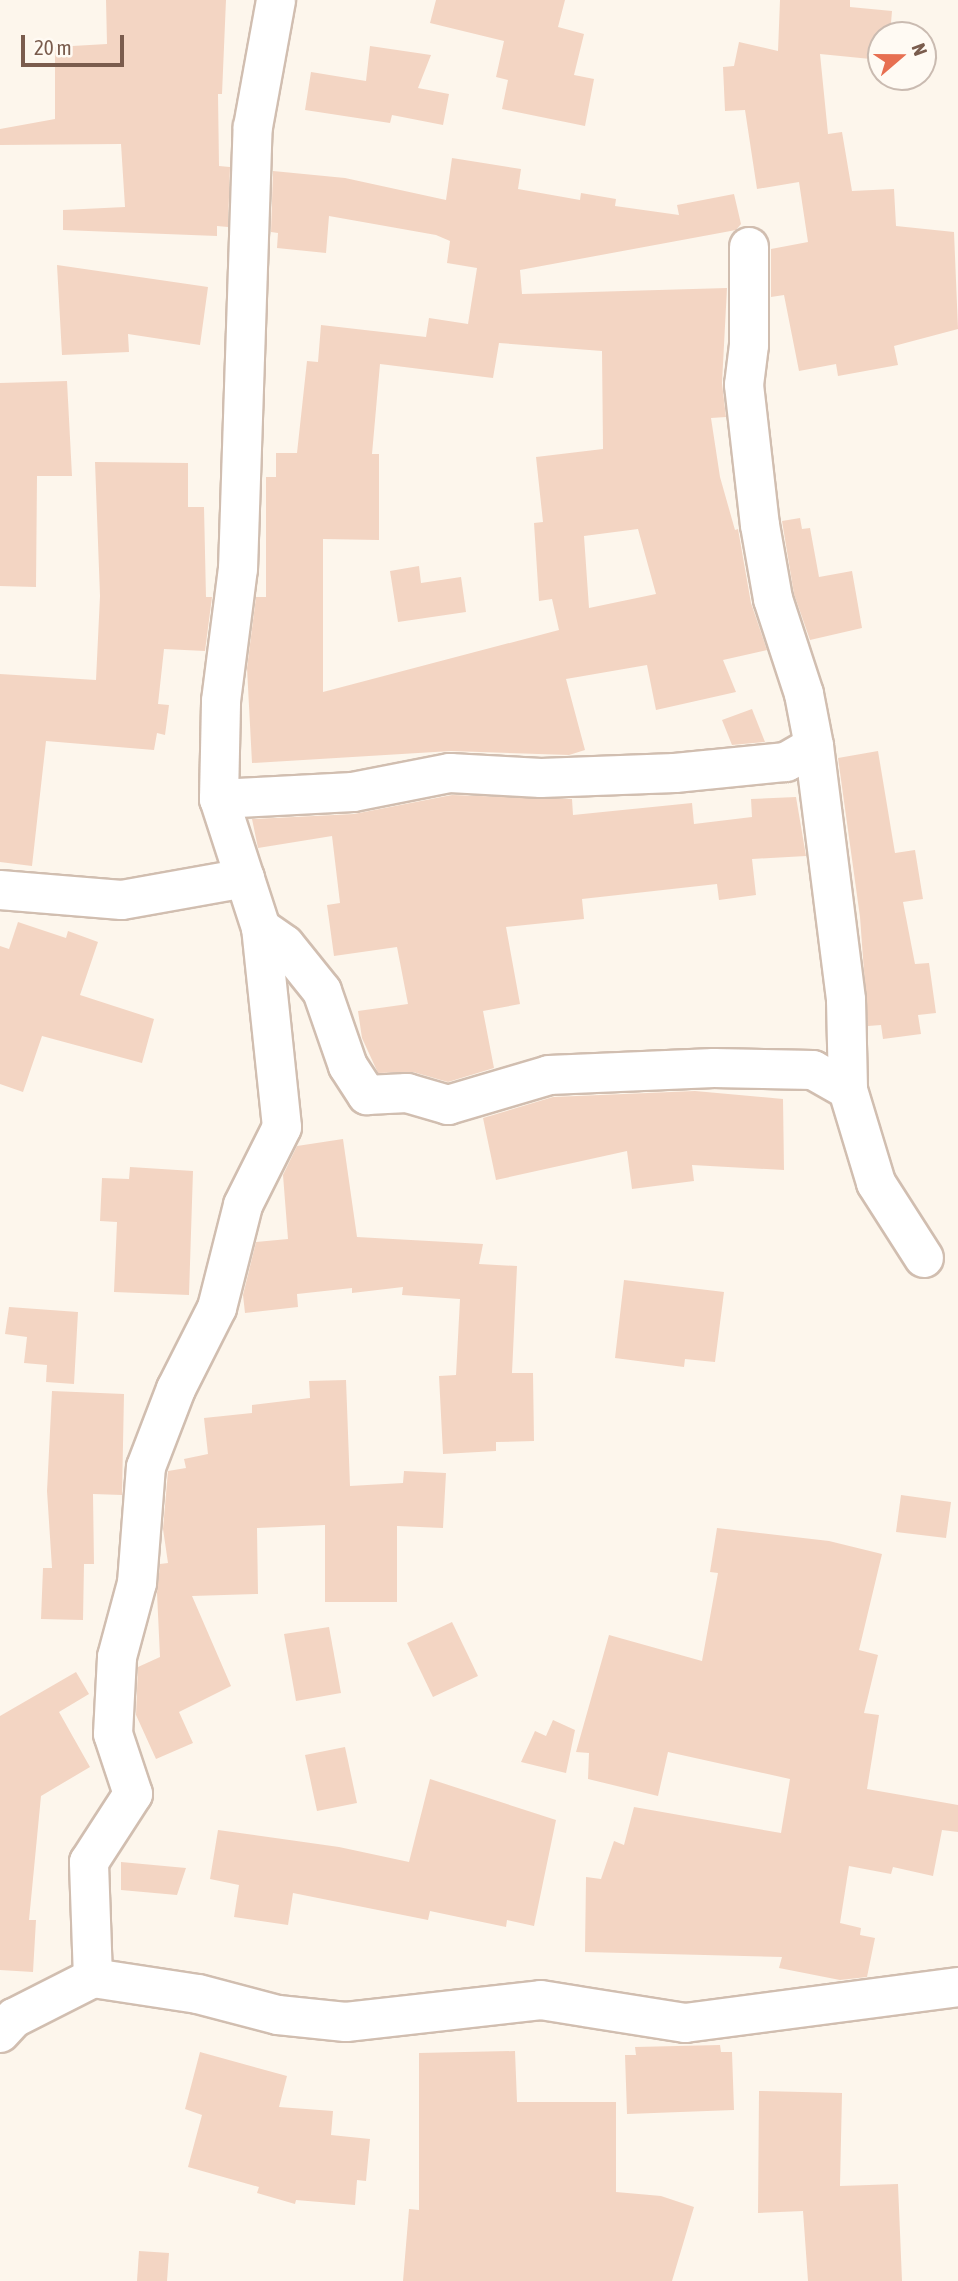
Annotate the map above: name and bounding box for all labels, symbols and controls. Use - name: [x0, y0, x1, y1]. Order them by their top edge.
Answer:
- scale bar: [24, 21, 128, 65]
- north arrow: [867, 21, 937, 91]
- text: 20 m: [34, 35, 72, 59]
- text: N: [908, 40, 932, 59]

